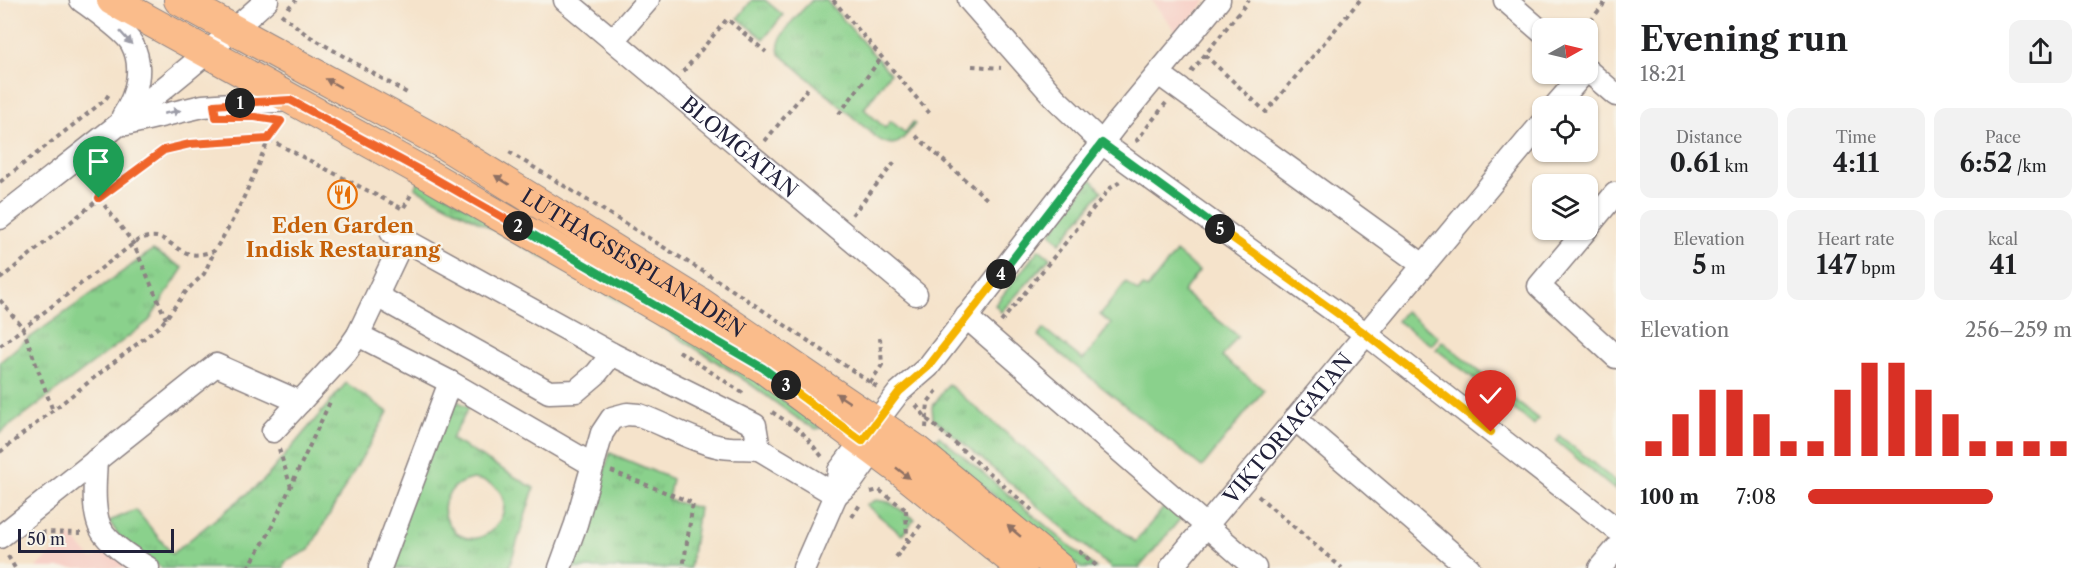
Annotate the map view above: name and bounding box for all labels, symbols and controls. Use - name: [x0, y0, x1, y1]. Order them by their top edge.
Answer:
- north arrow: [1532, 18, 1598, 84]
- map controls: [1532, 18, 1598, 240]
- text: Evening run: [1640, 19, 1848, 60]
- button: share: [2009, 20, 2072, 83]
- one-way arrow: [119, 30, 132, 45]
- text: 18:21: [1640, 62, 1686, 86]
- one-way arrow: [324, 78, 341, 88]
- pin: 1: [225, 88, 255, 118]
- street label: BLOMGATAN: [676, 90, 803, 202]
- text: 1: [236, 93, 244, 113]
- button: locate: [1532, 96, 1598, 162]
- one-way arrow: [163, 107, 182, 116]
- text: Distance: [1676, 127, 1742, 147]
- text: Time: [1836, 127, 1876, 147]
- text: Pace: [1985, 127, 2021, 147]
- pin: [73, 136, 124, 198]
- icon: arrive: [82, 145, 115, 178]
- text: 0.61: [1669, 147, 1720, 179]
- text: 4:11: [1833, 147, 1879, 179]
- text: 6:52: [1959, 147, 2012, 179]
- text: km: [1720, 156, 1749, 176]
- text: /km: [2012, 156, 2047, 176]
- button: layers: [1532, 174, 1598, 240]
- one-way arrow: [494, 175, 510, 186]
- restaurant icon: Eden Garden Indisk Restaurang: [327, 178, 359, 210]
- street label: LUTHAGSESPLANADEN: [517, 183, 750, 342]
- pin: 2: [503, 211, 533, 241]
- place label: Eden Garden Indisk Restaurang: [246, 213, 441, 262]
- pin: 5: [1205, 214, 1235, 244]
- text: 2: [513, 216, 523, 236]
- text: 5: [1216, 219, 1224, 239]
- text: Elevation: [1673, 229, 1745, 249]
- text: Heart rate: [1817, 229, 1895, 249]
- text: kcal: [1988, 229, 2018, 249]
- text: 5: [1692, 249, 1707, 281]
- text: 147: [1816, 249, 1857, 281]
- text: 41: [1989, 249, 2017, 281]
- text: m: [1707, 258, 1726, 278]
- text: bpm: [1857, 258, 1896, 278]
- pin: 4: [986, 259, 1016, 289]
- text: 4: [996, 264, 1006, 284]
- text: Elevation: [1640, 318, 1729, 342]
- text: 256–259 m: [1965, 318, 2072, 342]
- street label: VIKTORIAGATAN: [1217, 348, 1357, 509]
- pin: 3: [771, 370, 801, 400]
- pin: [1465, 370, 1516, 432]
- text: 3: [781, 375, 791, 395]
- icon: check: [1474, 379, 1507, 412]
- one-way arrow: [835, 393, 851, 404]
- one-way arrow: [896, 466, 911, 478]
- text: 100 m: [1640, 485, 1699, 509]
- text: 7:08: [1736, 485, 1776, 509]
- one-way arrow: [1006, 524, 1022, 537]
- scale bar: [18, 526, 174, 554]
- text: 50 m: [27, 529, 65, 549]

